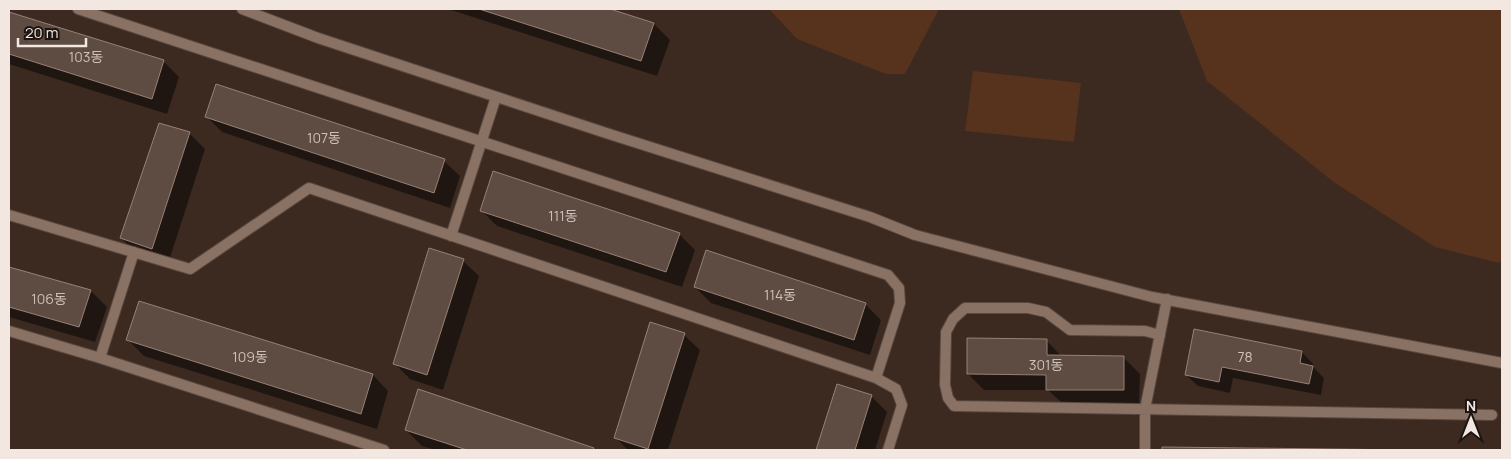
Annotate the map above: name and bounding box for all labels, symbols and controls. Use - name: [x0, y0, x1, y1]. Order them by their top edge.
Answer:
- scale bar: [18, 15, 85, 47]
- text: 20 m: [25, 22, 58, 43]
- house number: 103동: [69, 47, 103, 66]
- house number: 107동: [307, 128, 341, 147]
- house number: 111동: [548, 206, 578, 225]
- house number: 114동: [764, 285, 796, 304]
- house number: 106동: [31, 289, 67, 308]
- house number: 109동: [232, 347, 268, 366]
- house number: 78: [1237, 347, 1253, 366]
- house number: 301동: [1029, 355, 1063, 374]
- north arrow: [1446, 394, 1496, 444]
- text: N: [1466, 396, 1476, 415]

